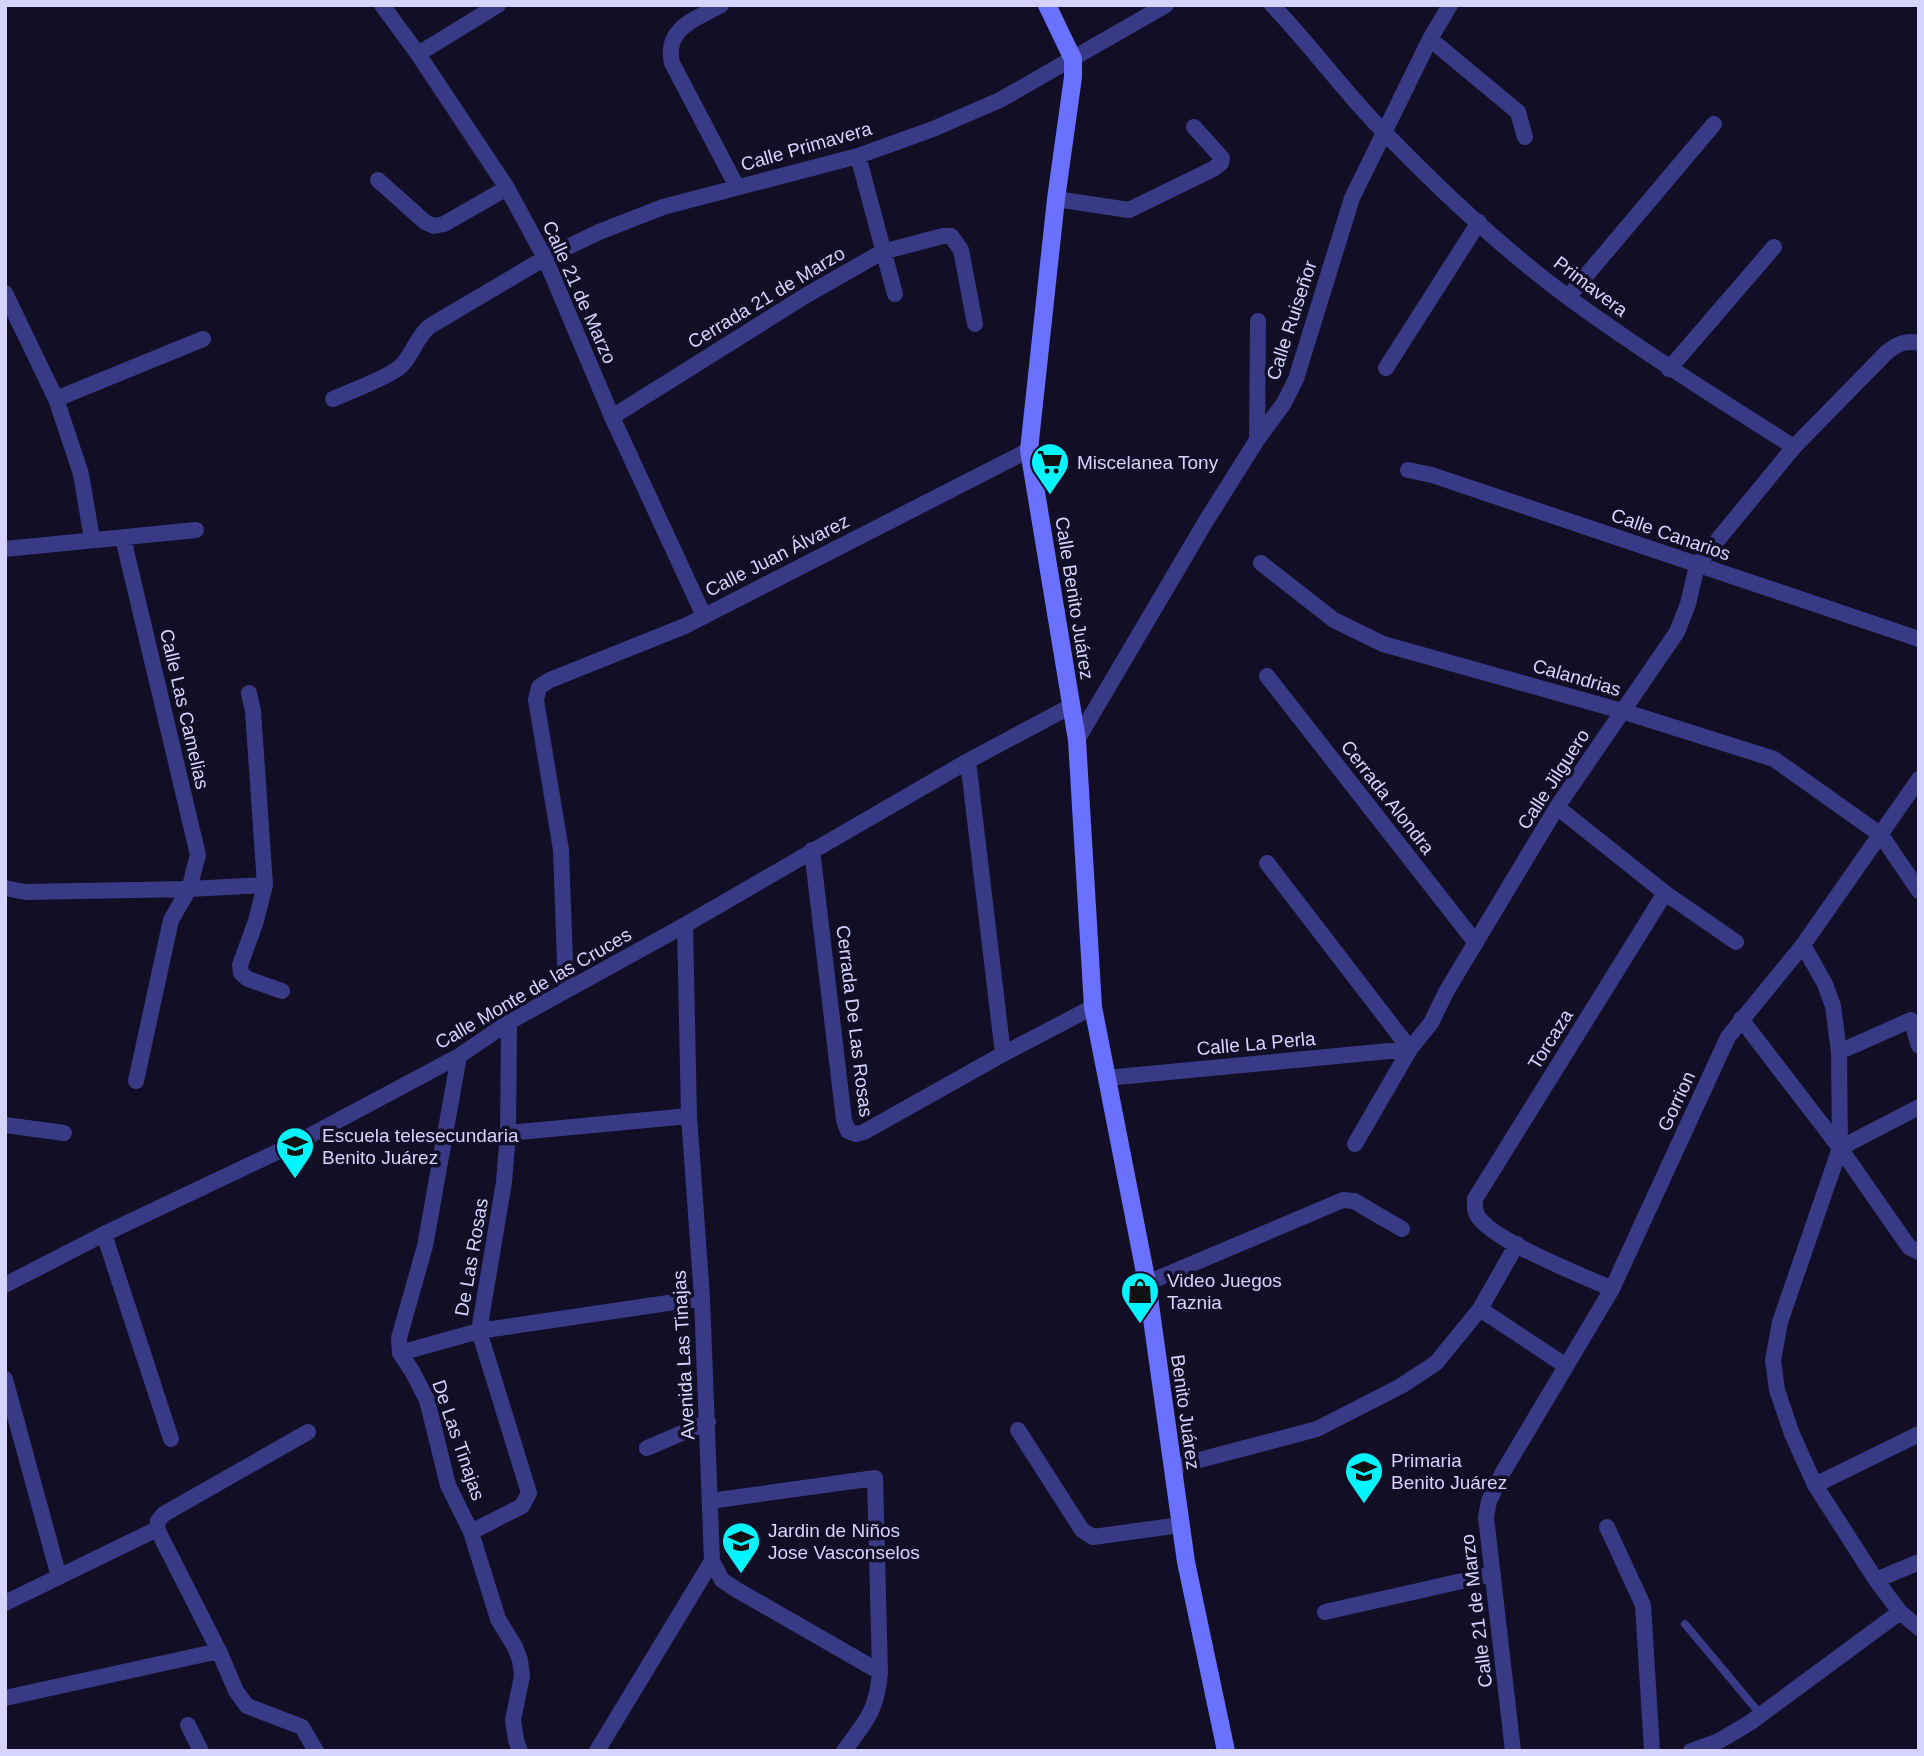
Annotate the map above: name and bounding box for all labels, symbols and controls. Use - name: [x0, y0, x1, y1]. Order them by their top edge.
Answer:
- street label: Calle Primavera: [738, 118, 874, 175]
- street label: Calle 21 de Marzo: [539, 217, 620, 367]
- street label: Cerrada 21 de Marzo: [684, 242, 849, 353]
- street label: Primavera: [1550, 252, 1632, 321]
- street label: Calle Ruiseñor: [1262, 257, 1321, 383]
- supermarket icon: Miscelanea Tony: [1029, 441, 1071, 496]
- place label: Miscelanea Tony: [1077, 452, 1219, 473]
- street label: Calle Canarios: [1609, 504, 1733, 565]
- street label: Calle Juan Álvarez: [702, 510, 853, 601]
- street label: Calle Benito Juárez: [1051, 515, 1098, 681]
- street label: Calle Las Camelias: [156, 627, 213, 791]
- street label: Calandrias: [1530, 655, 1623, 700]
- street label: Calle Jilguero: [1513, 725, 1594, 833]
- street label: Cerrada Alondra: [1337, 736, 1439, 859]
- street label: Calle Monte de las Cruces: [432, 924, 635, 1053]
- street label: Cerrada De Las Rosas: [832, 924, 877, 1118]
- street label: Torcaza: [1524, 1005, 1577, 1073]
- street label: Calle La Perla: [1196, 1028, 1317, 1059]
- street label: Gorrion: [1654, 1068, 1699, 1134]
- school or university icon: Escuela telesecundaria Benito Juárez: [274, 1125, 316, 1180]
- place label: Escuela telesecundaria Benito Juárez: [322, 1125, 519, 1168]
- street label: De Las Rosas: [451, 1196, 492, 1318]
- street label: Avenida Las Tinajas: [669, 1270, 698, 1440]
- shop icon: Video Juegos Taznia: [1119, 1270, 1161, 1325]
- place label: Video Juegos Taznia: [1167, 1270, 1282, 1313]
- street label: Benito Juárez: [1167, 1353, 1204, 1471]
- street label: De Las Tinajas: [428, 1377, 489, 1503]
- school or university icon: Primaria Benito Juárez: [1343, 1450, 1385, 1505]
- place label: Primaria Benito Juárez: [1391, 1450, 1507, 1493]
- school or university icon: Jardin de Niños Jose Vasconselos: [720, 1520, 762, 1575]
- place label: Jardin de Niños Jose Vasconselos: [768, 1520, 920, 1563]
- street label: Calle 21 de Marzo: [1457, 1533, 1496, 1689]

